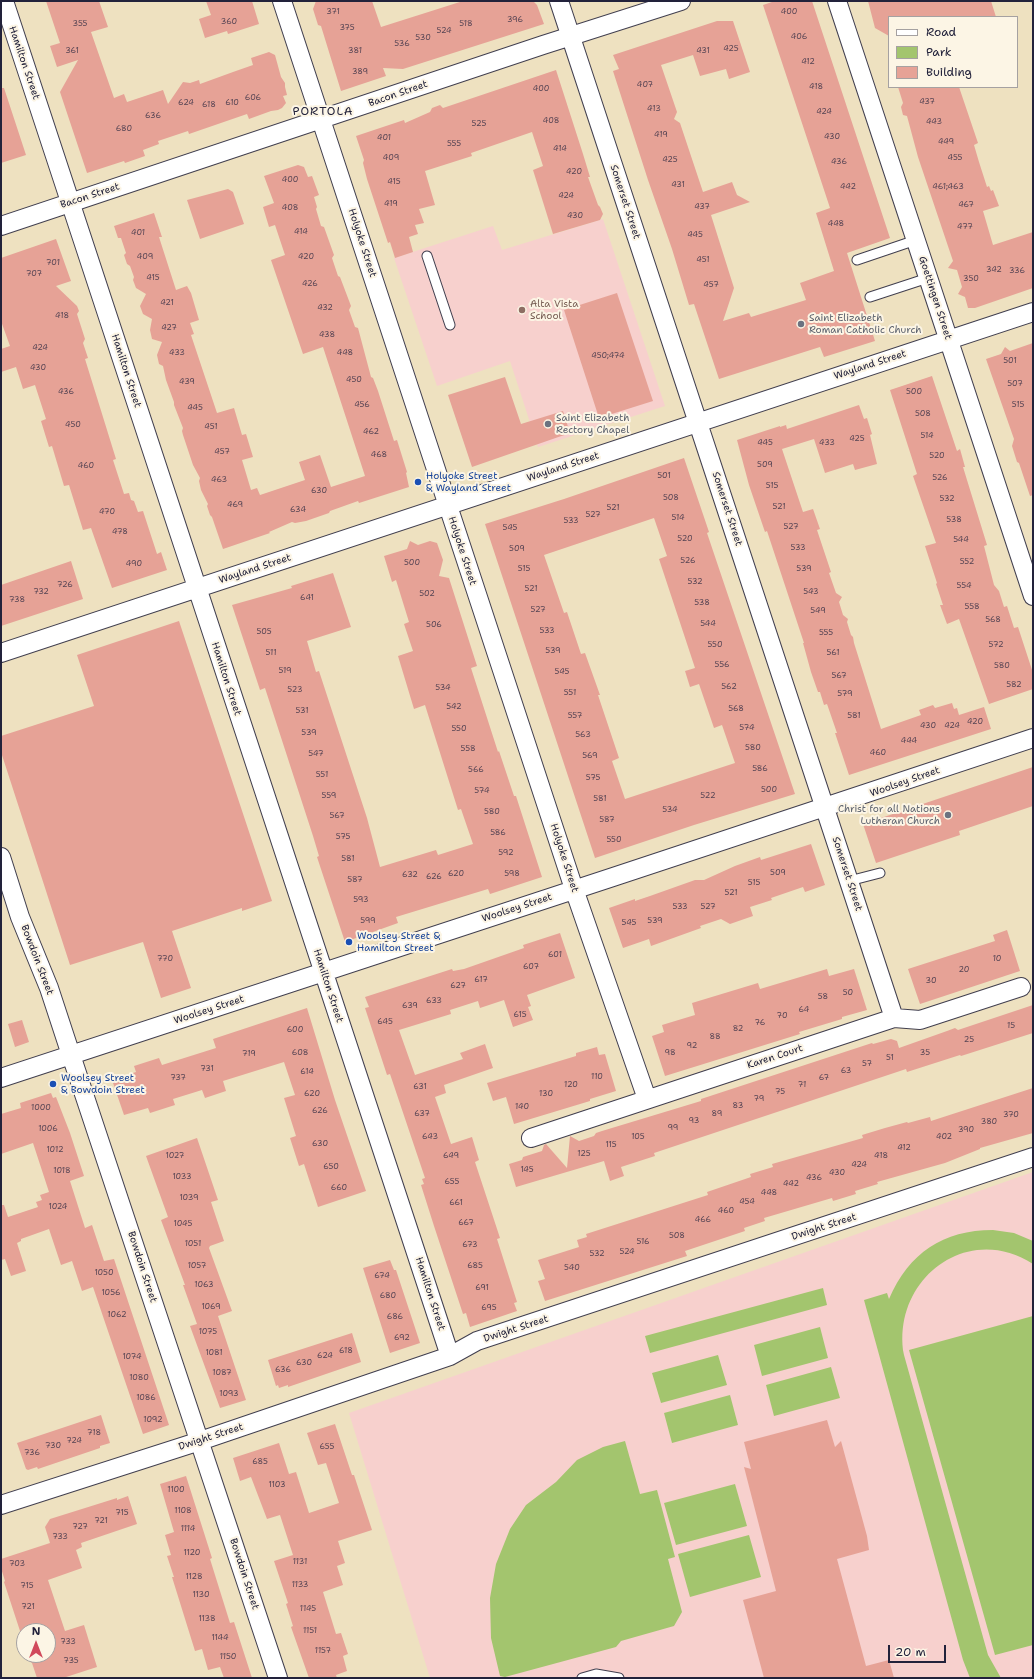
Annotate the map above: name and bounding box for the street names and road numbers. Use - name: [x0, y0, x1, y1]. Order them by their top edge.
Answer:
- street label: Hamilton Street: [6, 25, 42, 101]
- street label: Bacon Street: [367, 78, 429, 110]
- street label: Somerset Street: [607, 163, 643, 241]
- street label: Bacon Street: [59, 181, 121, 211]
- street label: Holyoke Street: [345, 207, 379, 279]
- street label: Goettingen Street: [916, 255, 954, 341]
- street label: Hamilton Street: [108, 333, 144, 409]
- street label: Wayland Street: [832, 348, 908, 382]
- street label: Wayland Street: [525, 450, 601, 484]
- street label: Somerset Street: [709, 470, 745, 548]
- street label: Holyoke Street: [445, 515, 479, 587]
- street label: Wayland Street: [217, 552, 293, 586]
- street label: Hamilton Street: [208, 641, 244, 717]
- street label: Woolsey Street: [868, 764, 942, 800]
- street label: Holyoke Street: [547, 822, 581, 894]
- street label: Somerset Street: [829, 835, 865, 913]
- street label: Woolsey Street: [480, 891, 554, 925]
- street label: Bowdoin Street: [18, 923, 56, 997]
- street label: Hamilton Street: [310, 948, 346, 1024]
- street label: Woolsey Street: [172, 993, 246, 1027]
- street label: Karen Court: [746, 1042, 804, 1072]
- street label: Dwight Street: [790, 1211, 858, 1243]
- street label: Bowdoin Street: [125, 1230, 159, 1304]
- street label: Hamilton Street: [412, 1256, 448, 1332]
- street label: Dwight Street: [482, 1313, 550, 1345]
- street label: Dwight Street: [177, 1421, 245, 1453]
- street label: Bowdoin Street: [227, 1537, 261, 1611]

